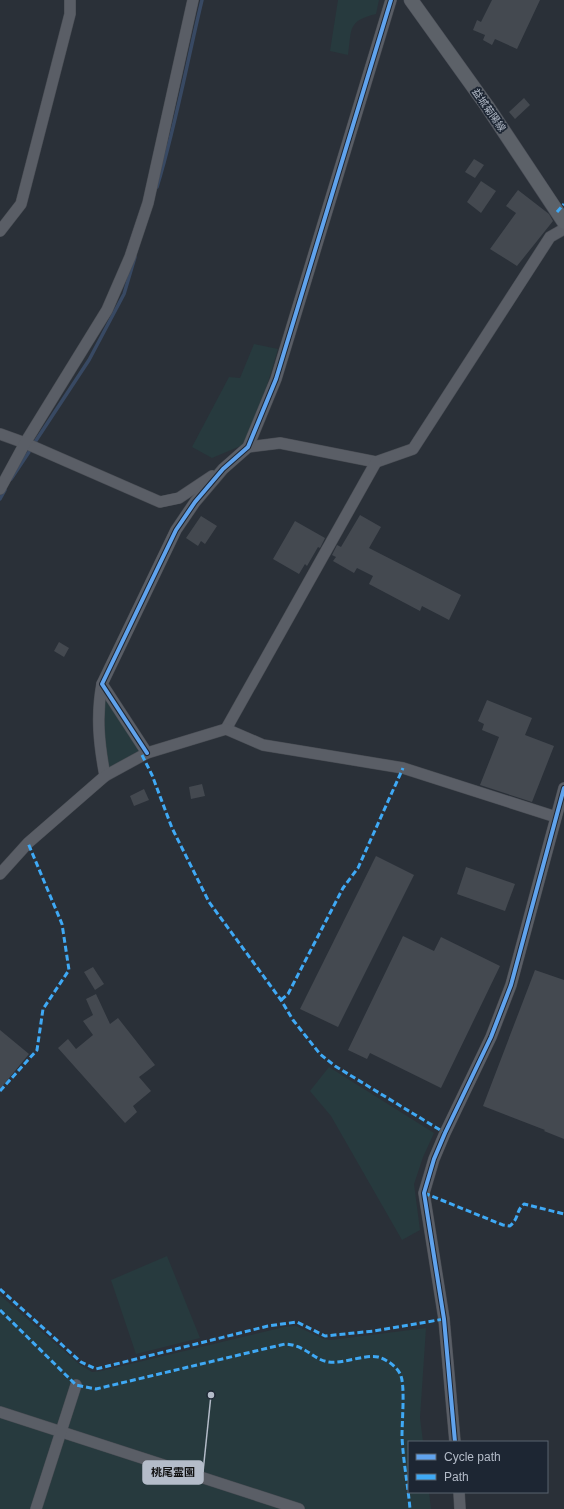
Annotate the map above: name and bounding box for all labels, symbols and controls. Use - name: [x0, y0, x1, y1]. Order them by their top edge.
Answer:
- street label: 益城菊陽線: [470, 86, 508, 134]
- legend: [408, 1441, 548, 1493]
- text: Cycle path: [444, 1450, 501, 1464]
- callout: 桃尾霊園: [143, 1461, 203, 1484]
- text: 桃尾霊園: [151, 1466, 195, 1478]
- text: Path: [444, 1470, 469, 1484]

